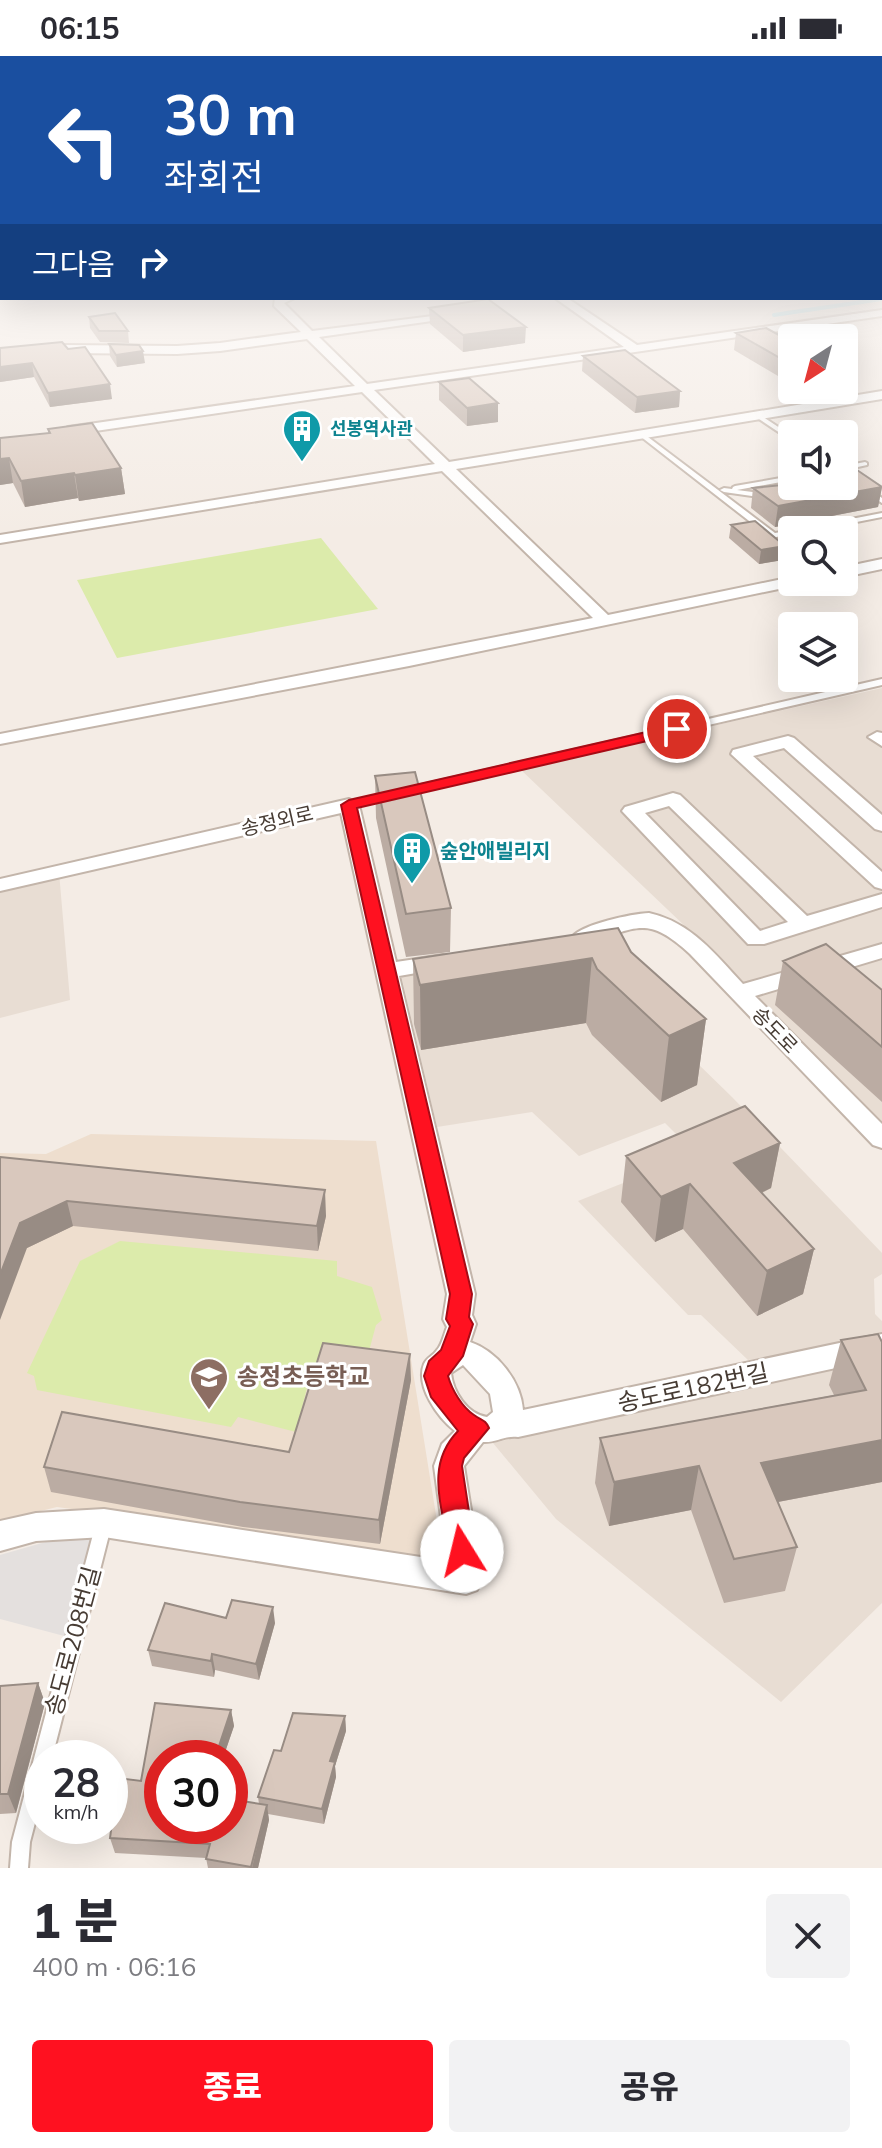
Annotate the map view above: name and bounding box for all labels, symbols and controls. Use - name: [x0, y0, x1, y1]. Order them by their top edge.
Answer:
- text: 06:15: [40, 9, 119, 47]
- text: 30 m: [164, 79, 297, 149]
- icon: left: [32, 88, 136, 192]
- text: 좌회전: [164, 154, 263, 199]
- icon: right: [131, 240, 175, 284]
- text: 그다음: [32, 245, 115, 283]
- north arrow: [778, 324, 858, 404]
- map controls: [778, 324, 858, 692]
- building icon: 선봉역사관: [281, 408, 323, 463]
- place label: 선봉역사관: [330, 417, 413, 440]
- button: sound: [778, 420, 858, 500]
- button: search: [778, 516, 858, 596]
- button: layers: [778, 612, 858, 692]
- pin: [643, 695, 711, 763]
- icon: arrive: [655, 707, 699, 751]
- street label: 송정외로: [238, 800, 316, 841]
- building icon: 숲안애빌리지: [391, 830, 433, 885]
- place label: 숲안애빌리지: [440, 838, 550, 863]
- street label: 송도로: [747, 1001, 804, 1058]
- school or university icon: 송정초등학교: [188, 1356, 230, 1411]
- street label: 송도로182번길: [615, 1356, 771, 1418]
- place label: 송정초등학교: [237, 1361, 369, 1391]
- position arrow: [420, 1509, 504, 1593]
- street label: 송도로208번길: [38, 1563, 106, 1719]
- speed limit sign: 30: [144, 1740, 248, 1844]
- text: 28: [52, 1757, 100, 1807]
- text: km/h: [53, 1799, 99, 1824]
- text: 1 분: [32, 1890, 119, 1950]
- button: close: [766, 1894, 850, 1978]
- text: 400 m · 06:16: [32, 1950, 196, 1983]
- button: 종료: [32, 2040, 433, 2132]
- button: 공유: [449, 2040, 850, 2132]

